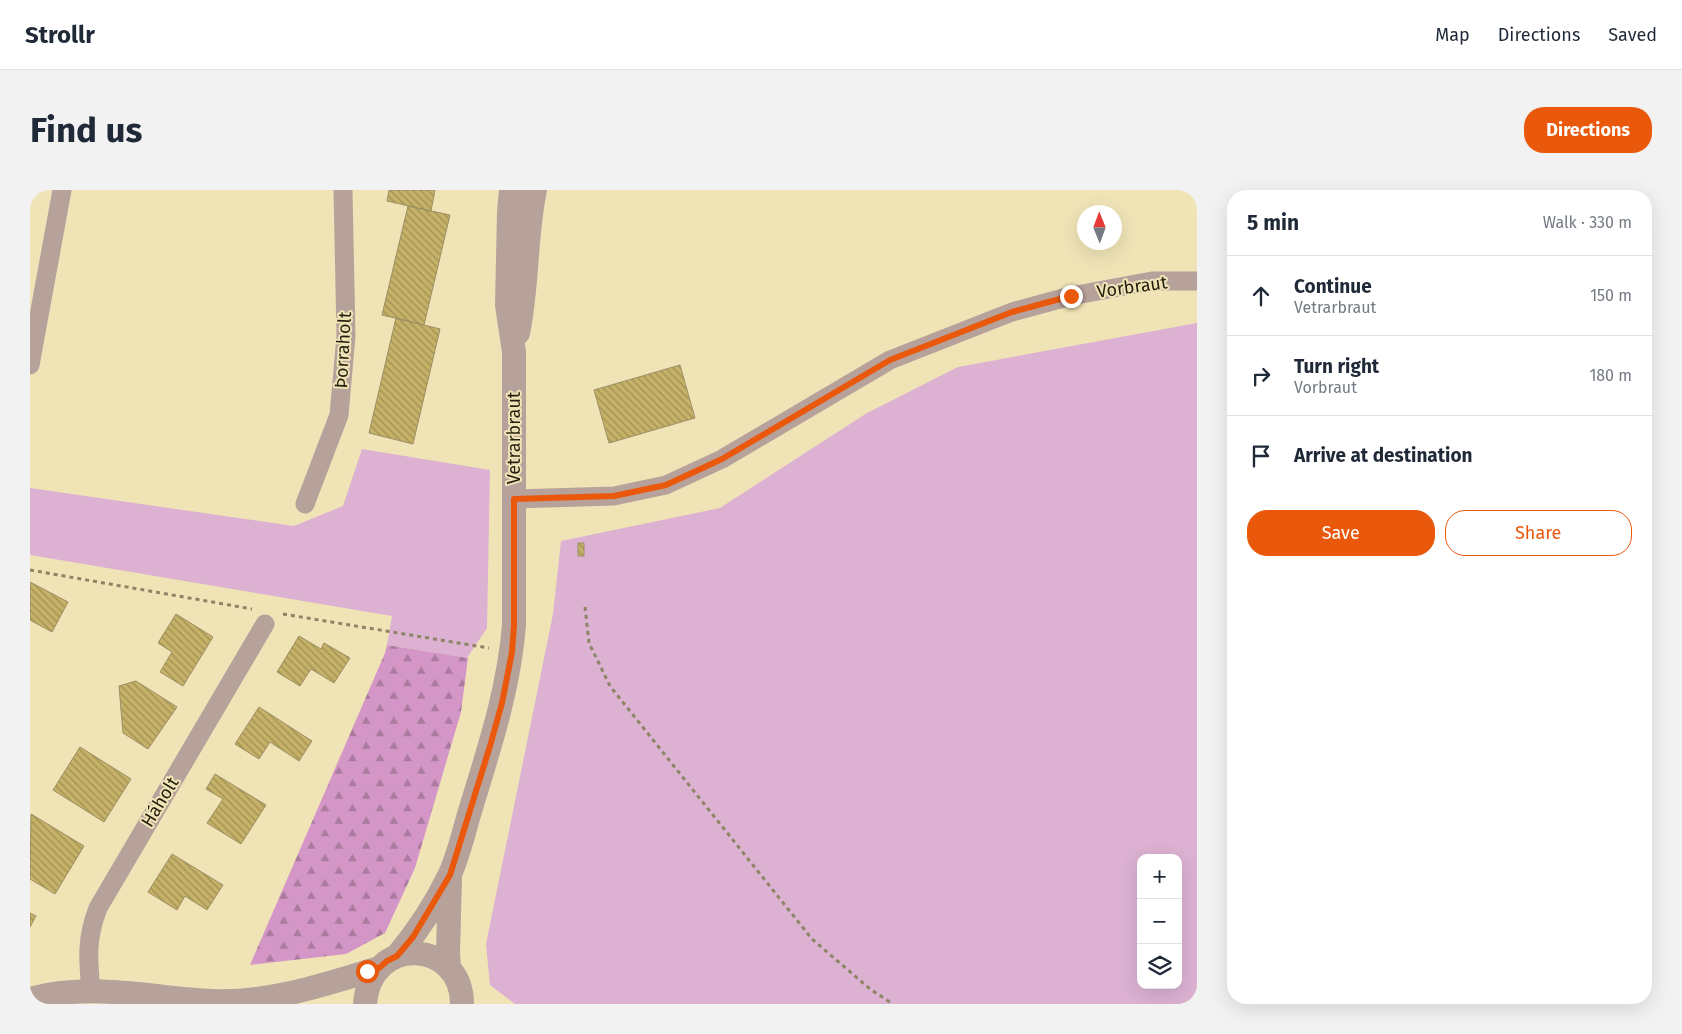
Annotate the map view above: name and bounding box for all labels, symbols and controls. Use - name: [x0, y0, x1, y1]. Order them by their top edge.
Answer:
- text: Strollr: [25, 21, 95, 49]
- text: Map: [1435, 24, 1470, 46]
- text: Directions: [1498, 24, 1580, 46]
- text: Saved: [1608, 24, 1657, 46]
- button: Directions: [1524, 107, 1652, 153]
- text: Find us: [30, 109, 142, 151]
- north arrow: [1077, 205, 1122, 250]
- text: 5 min: [1247, 210, 1299, 236]
- text: Walk · 330 m: [1543, 213, 1632, 232]
- street label: Vorbraut: [1095, 271, 1169, 303]
- text: Continue: [1294, 275, 1372, 298]
- icon: ahead: [1247, 282, 1275, 310]
- route end: [1060, 285, 1083, 308]
- text: 150 m: [1590, 286, 1632, 305]
- text: Vetrarbraut: [1294, 298, 1376, 317]
- street label: Þorraholt: [330, 311, 356, 389]
- text: Turn right: [1294, 355, 1379, 378]
- icon: right: [1247, 362, 1275, 390]
- text: 180 m: [1589, 366, 1632, 385]
- text: Vorbraut: [1294, 378, 1357, 397]
- street label: Vetrarbraut: [503, 391, 525, 484]
- icon: arrive: [1247, 442, 1275, 470]
- text: Arrive at destination: [1294, 444, 1473, 467]
- button: Save: [1247, 510, 1435, 556]
- button: Share: [1445, 510, 1632, 556]
- street label: Háholt: [136, 772, 184, 831]
- map controls: [1137, 854, 1182, 989]
- button: +: [1137, 854, 1182, 899]
- button: −: [1137, 899, 1182, 944]
- button: layers: [1137, 944, 1182, 989]
- route start: [356, 960, 379, 983]

